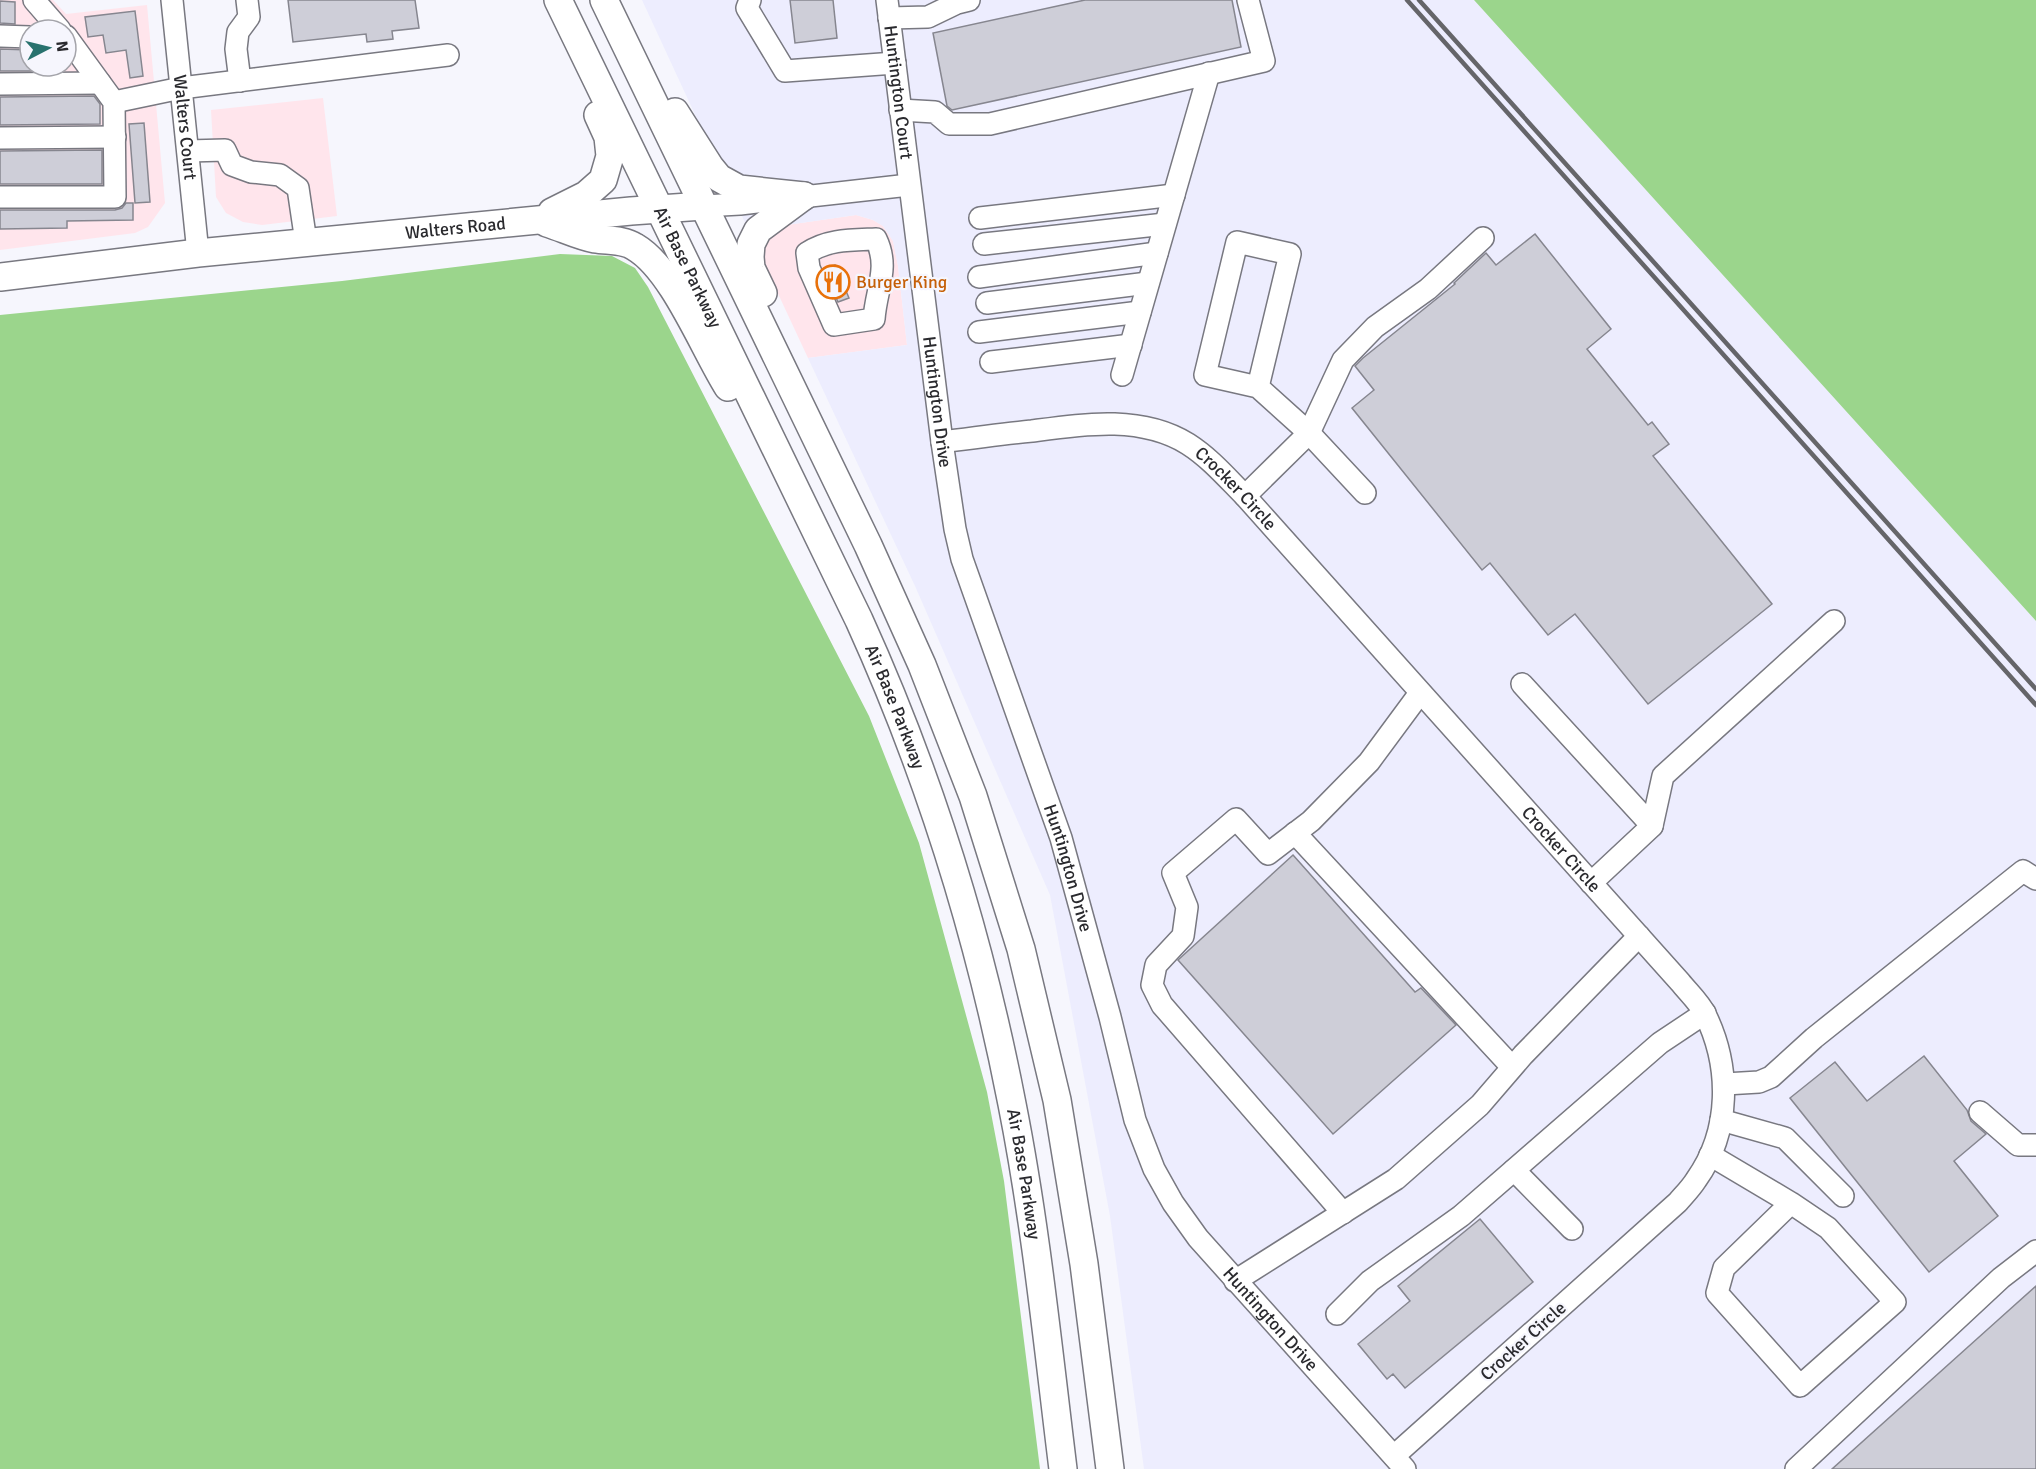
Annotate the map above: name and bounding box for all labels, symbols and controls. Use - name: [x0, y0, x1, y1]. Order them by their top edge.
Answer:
- north arrow: [18, 18, 78, 78]
- street label: Huntington Court: [879, 24, 918, 161]
- text: N: [51, 40, 72, 53]
- street label: Walters Court: [169, 74, 201, 181]
- street label: Air Base Parkway: [649, 203, 727, 332]
- street label: Walters Road: [404, 212, 507, 244]
- restaurant icon: Burger King: [815, 264, 851, 300]
- place label: Burger King: [856, 271, 947, 293]
- street label: Huntington Drive: [918, 335, 957, 469]
- street label: Crocker Circle: [1191, 442, 1281, 535]
- street label: Air Base Parkway: [860, 641, 930, 772]
- street label: Huntington Drive: [1039, 801, 1097, 934]
- street label: Crocker Circle: [1517, 802, 1605, 897]
- street label: Air Base Parkway: [1002, 1107, 1045, 1241]
- street label: Huntington Drive: [1218, 1262, 1323, 1375]
- street label: Crocker Circle: [1476, 1297, 1570, 1385]

